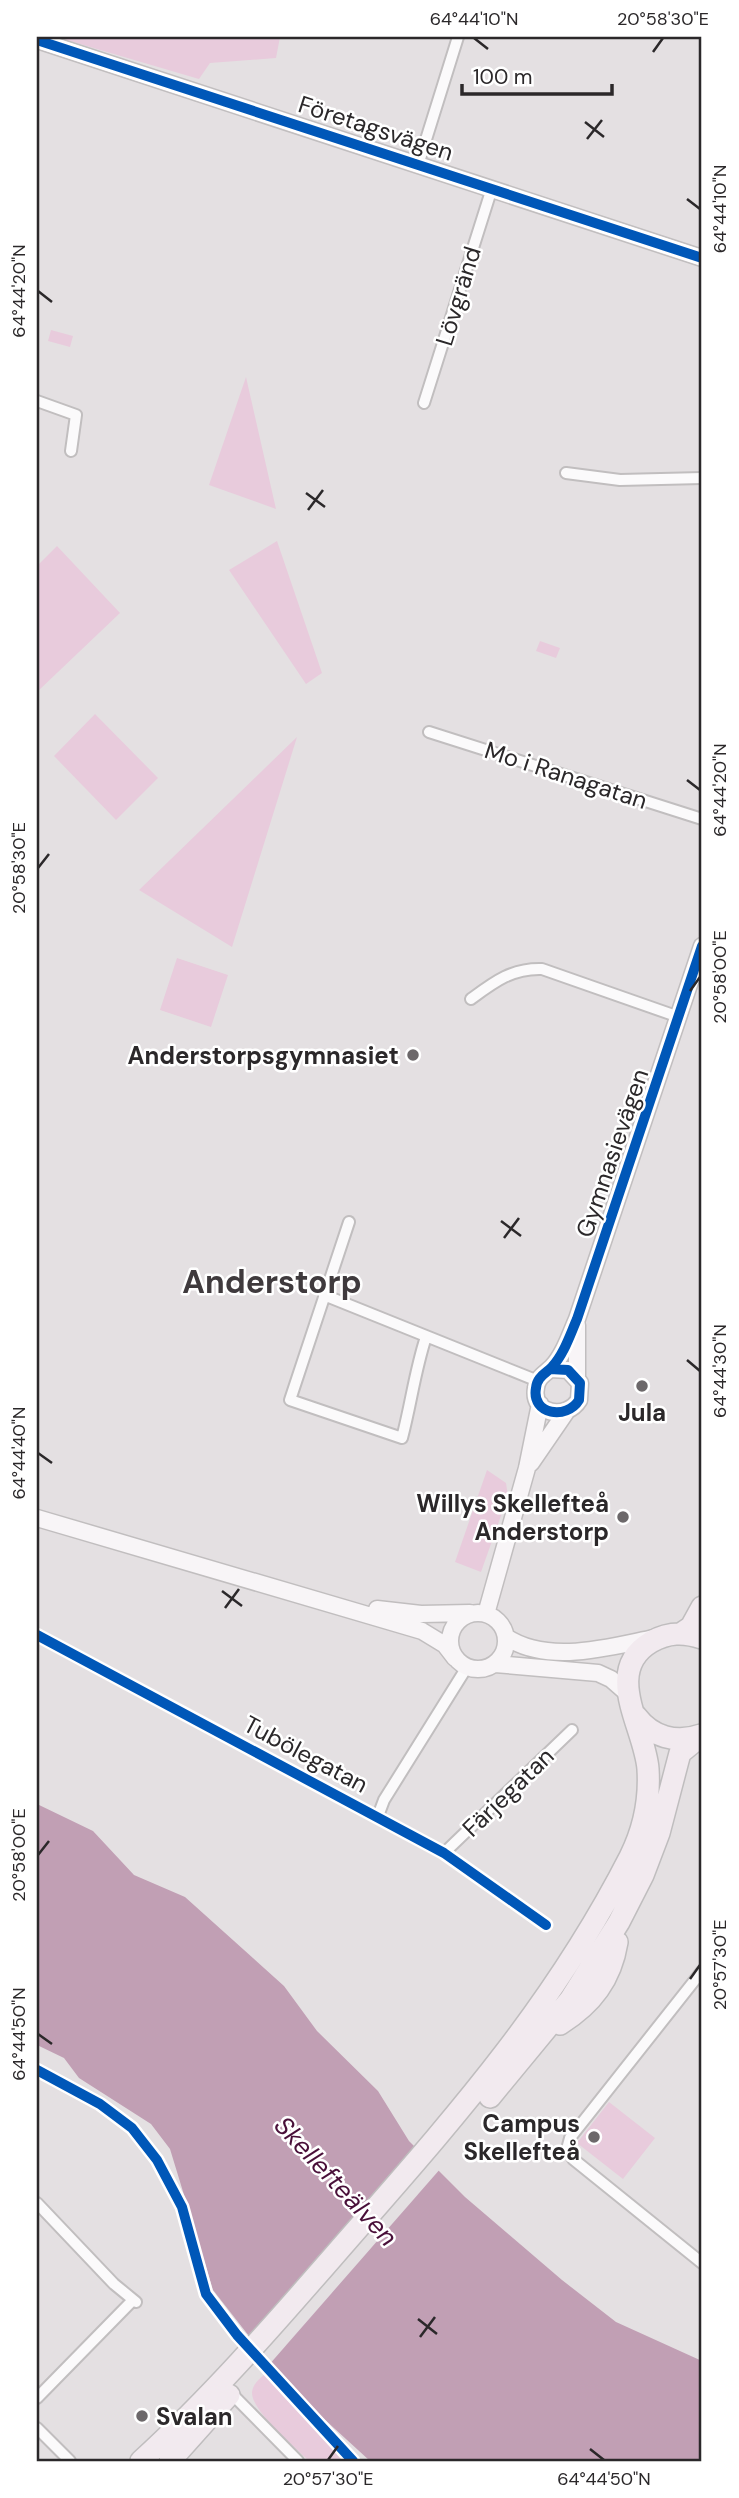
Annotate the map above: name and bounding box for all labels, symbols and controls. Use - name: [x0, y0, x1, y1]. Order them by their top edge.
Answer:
- text: 64°44'10"N: [430, 7, 518, 31]
- text: 20°58'30"E: [617, 7, 709, 31]
- scale bar: [462, 52, 613, 96]
- text: 100 m: [473, 63, 533, 91]
- street label: Företagsvägen: [295, 88, 457, 168]
- text: 64°44'10"N: [708, 165, 732, 253]
- street label: Lövgränd: [428, 243, 488, 349]
- text: 64°44'20"N: [7, 244, 31, 338]
- street label: Mo i Ranagatan: [481, 734, 651, 816]
- text: 64°44'20"N: [708, 743, 732, 837]
- text: 20°58'30"E: [7, 822, 31, 914]
- text: 20°58'00"E: [708, 930, 732, 1024]
- place label: Anderstorpsgymnasiet: [127, 1040, 399, 1071]
- marker: Anderstorpsgymnasiet: [405, 1047, 421, 1063]
- street label: Gymnasievägen: [569, 1065, 655, 1241]
- district label: Anderstorp: [182, 1261, 362, 1303]
- text: 64°44'30"N: [708, 1324, 732, 1418]
- marker: Jula: [634, 1378, 650, 1394]
- place label: Jula: [618, 1397, 666, 1428]
- text: 64°44'40"N: [7, 1406, 31, 1500]
- place label: Willys Skellefteå Anderstorp: [416, 1488, 609, 1547]
- marker: Willys Skellefteå Anderstorp: [615, 1509, 631, 1525]
- street label: Tubölegatan: [238, 1708, 374, 1800]
- street label: Färjegatan: [456, 1741, 560, 1843]
- text: 20°58'00"E: [7, 1808, 31, 1902]
- text: 20°57'30"E: [708, 1920, 732, 2010]
- text: 64°44'50"N: [7, 1987, 31, 2081]
- place label: Campus Skellefteå: [463, 2108, 580, 2167]
- water label: Skellefteälven: [267, 2109, 405, 2253]
- marker: Campus Skellefteå: [586, 2129, 602, 2145]
- place label: Svalan: [156, 2401, 233, 2432]
- marker: Svalan: [134, 2408, 150, 2424]
- text: 20°57'30"E: [283, 2467, 373, 2491]
- text: 64°44'50"N: [557, 2467, 651, 2491]

